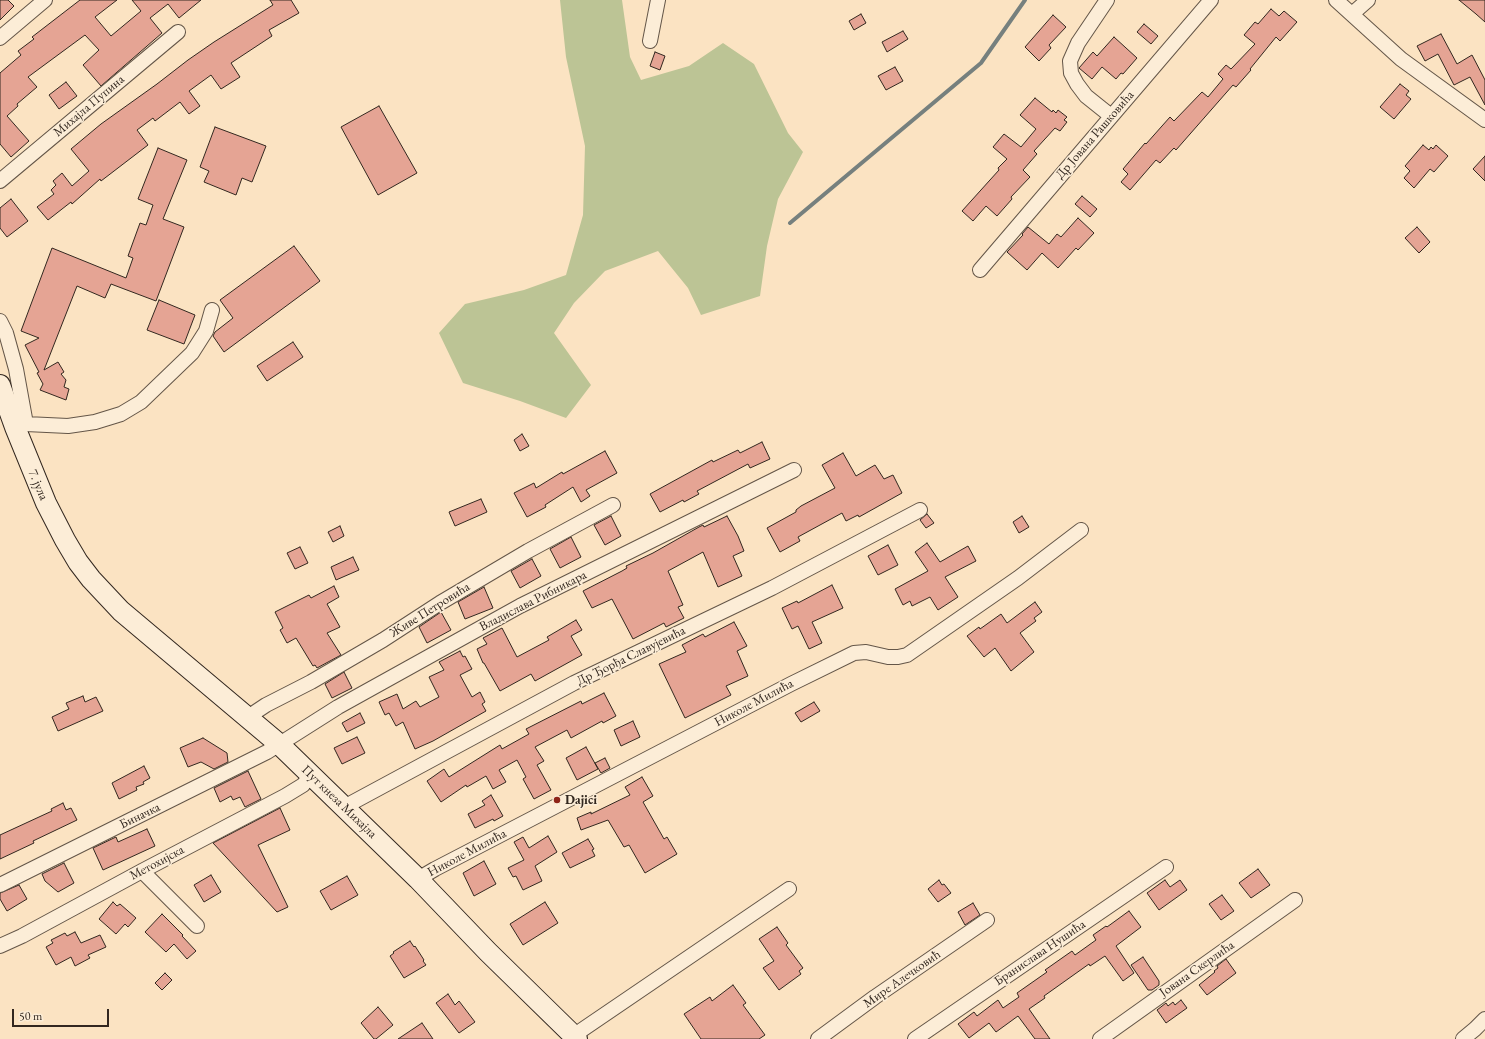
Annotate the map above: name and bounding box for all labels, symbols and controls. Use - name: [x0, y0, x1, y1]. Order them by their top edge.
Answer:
- street label: Михајла Пупина: [50, 72, 128, 140]
- street label: Др Јована Рашковића: [1052, 88, 1138, 182]
- street label: 7. јула: [25, 467, 51, 503]
- street label: Владислава Рибникара: [477, 567, 589, 635]
- street label: Живе Петровића: [387, 579, 473, 641]
- street label: Др Ђорђа Славујевића: [574, 623, 688, 689]
- street label: Николе Милића: [712, 676, 796, 730]
- street label: Пут кнеза Михајла: [298, 762, 380, 842]
- place label: Dajici: [565, 792, 597, 808]
- marker: Dajici: [552, 795, 562, 805]
- street label: Биначка: [117, 800, 163, 832]
- street label: Николе Милића: [425, 826, 509, 880]
- street label: Метохијска: [127, 842, 187, 884]
- street label: Бранислава Нушића: [991, 917, 1089, 989]
- street label: Јована Скерлића: [1157, 937, 1237, 1001]
- street label: Мире Алечковић: [860, 947, 944, 1011]
- scale bar: [14, 1001, 111, 1027]
- text: 50 m: [19, 1008, 42, 1024]

